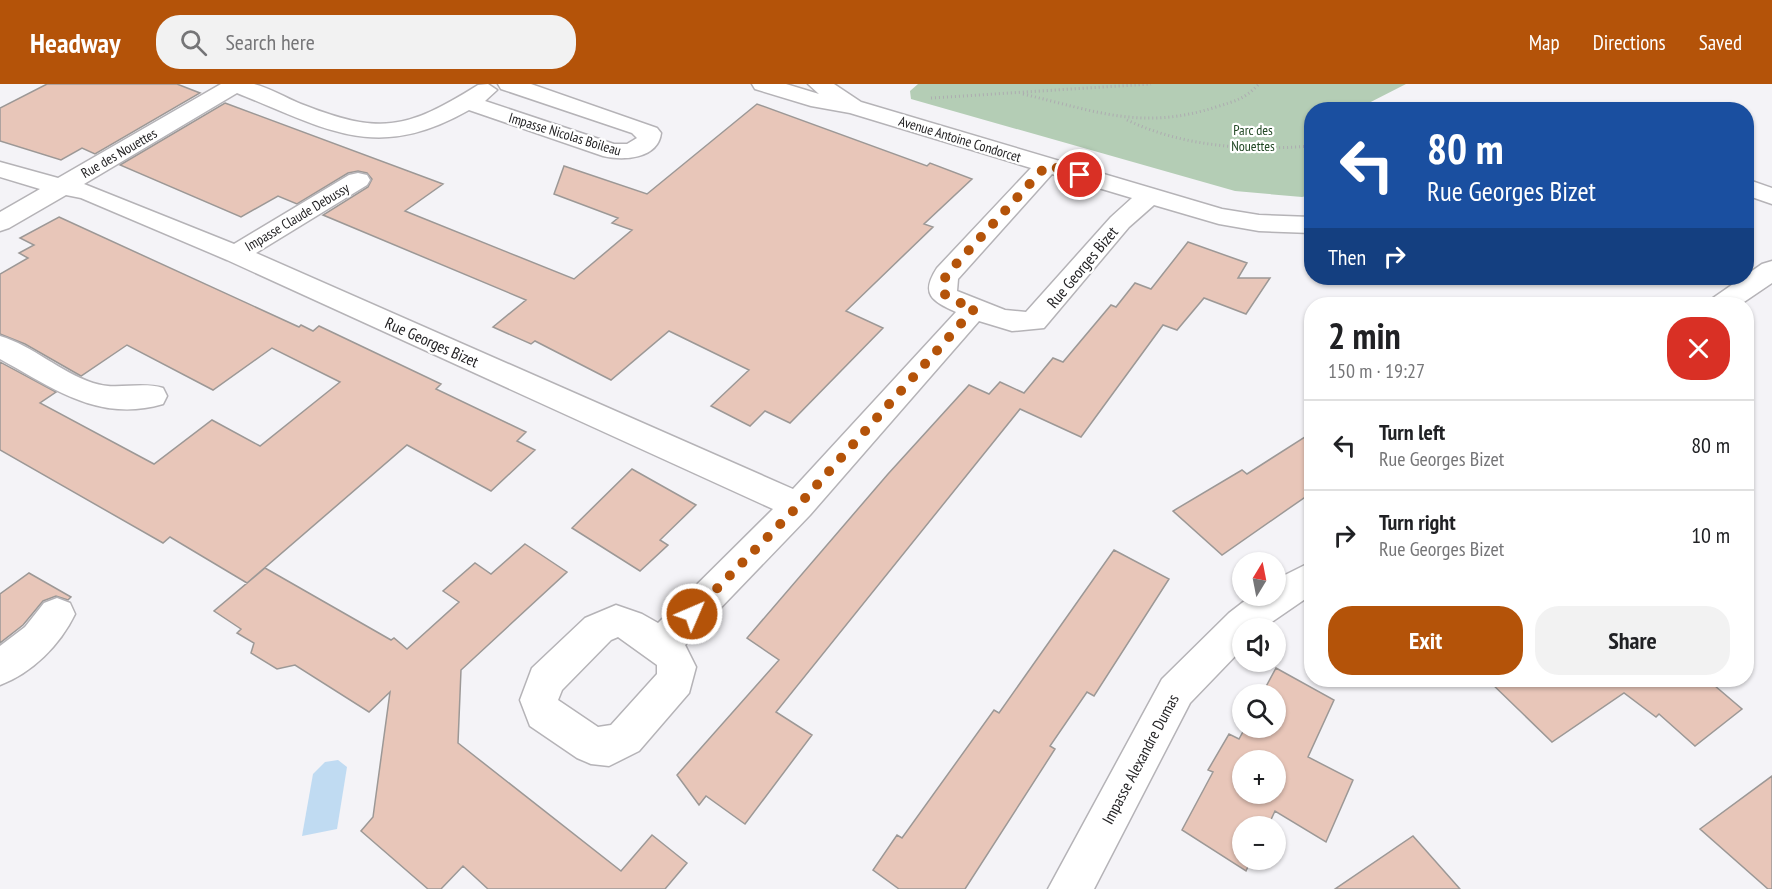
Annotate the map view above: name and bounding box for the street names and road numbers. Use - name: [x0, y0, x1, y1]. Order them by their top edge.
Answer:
- street label: Impasse Nicolas Boileau: [507, 108, 623, 160]
- street label: Avenue Antoine Condorcet: [897, 112, 1024, 166]
- street label: Rue des Nouettes: [78, 124, 160, 182]
- street label: Impasse Claude Debussy: [242, 178, 353, 255]
- street label: Rue Georges Bizet: [1042, 222, 1122, 312]
- street label: Rue Georges Bizet: [382, 312, 482, 372]
- street label: Impasse Alexandre Dumas: [1097, 691, 1183, 827]

